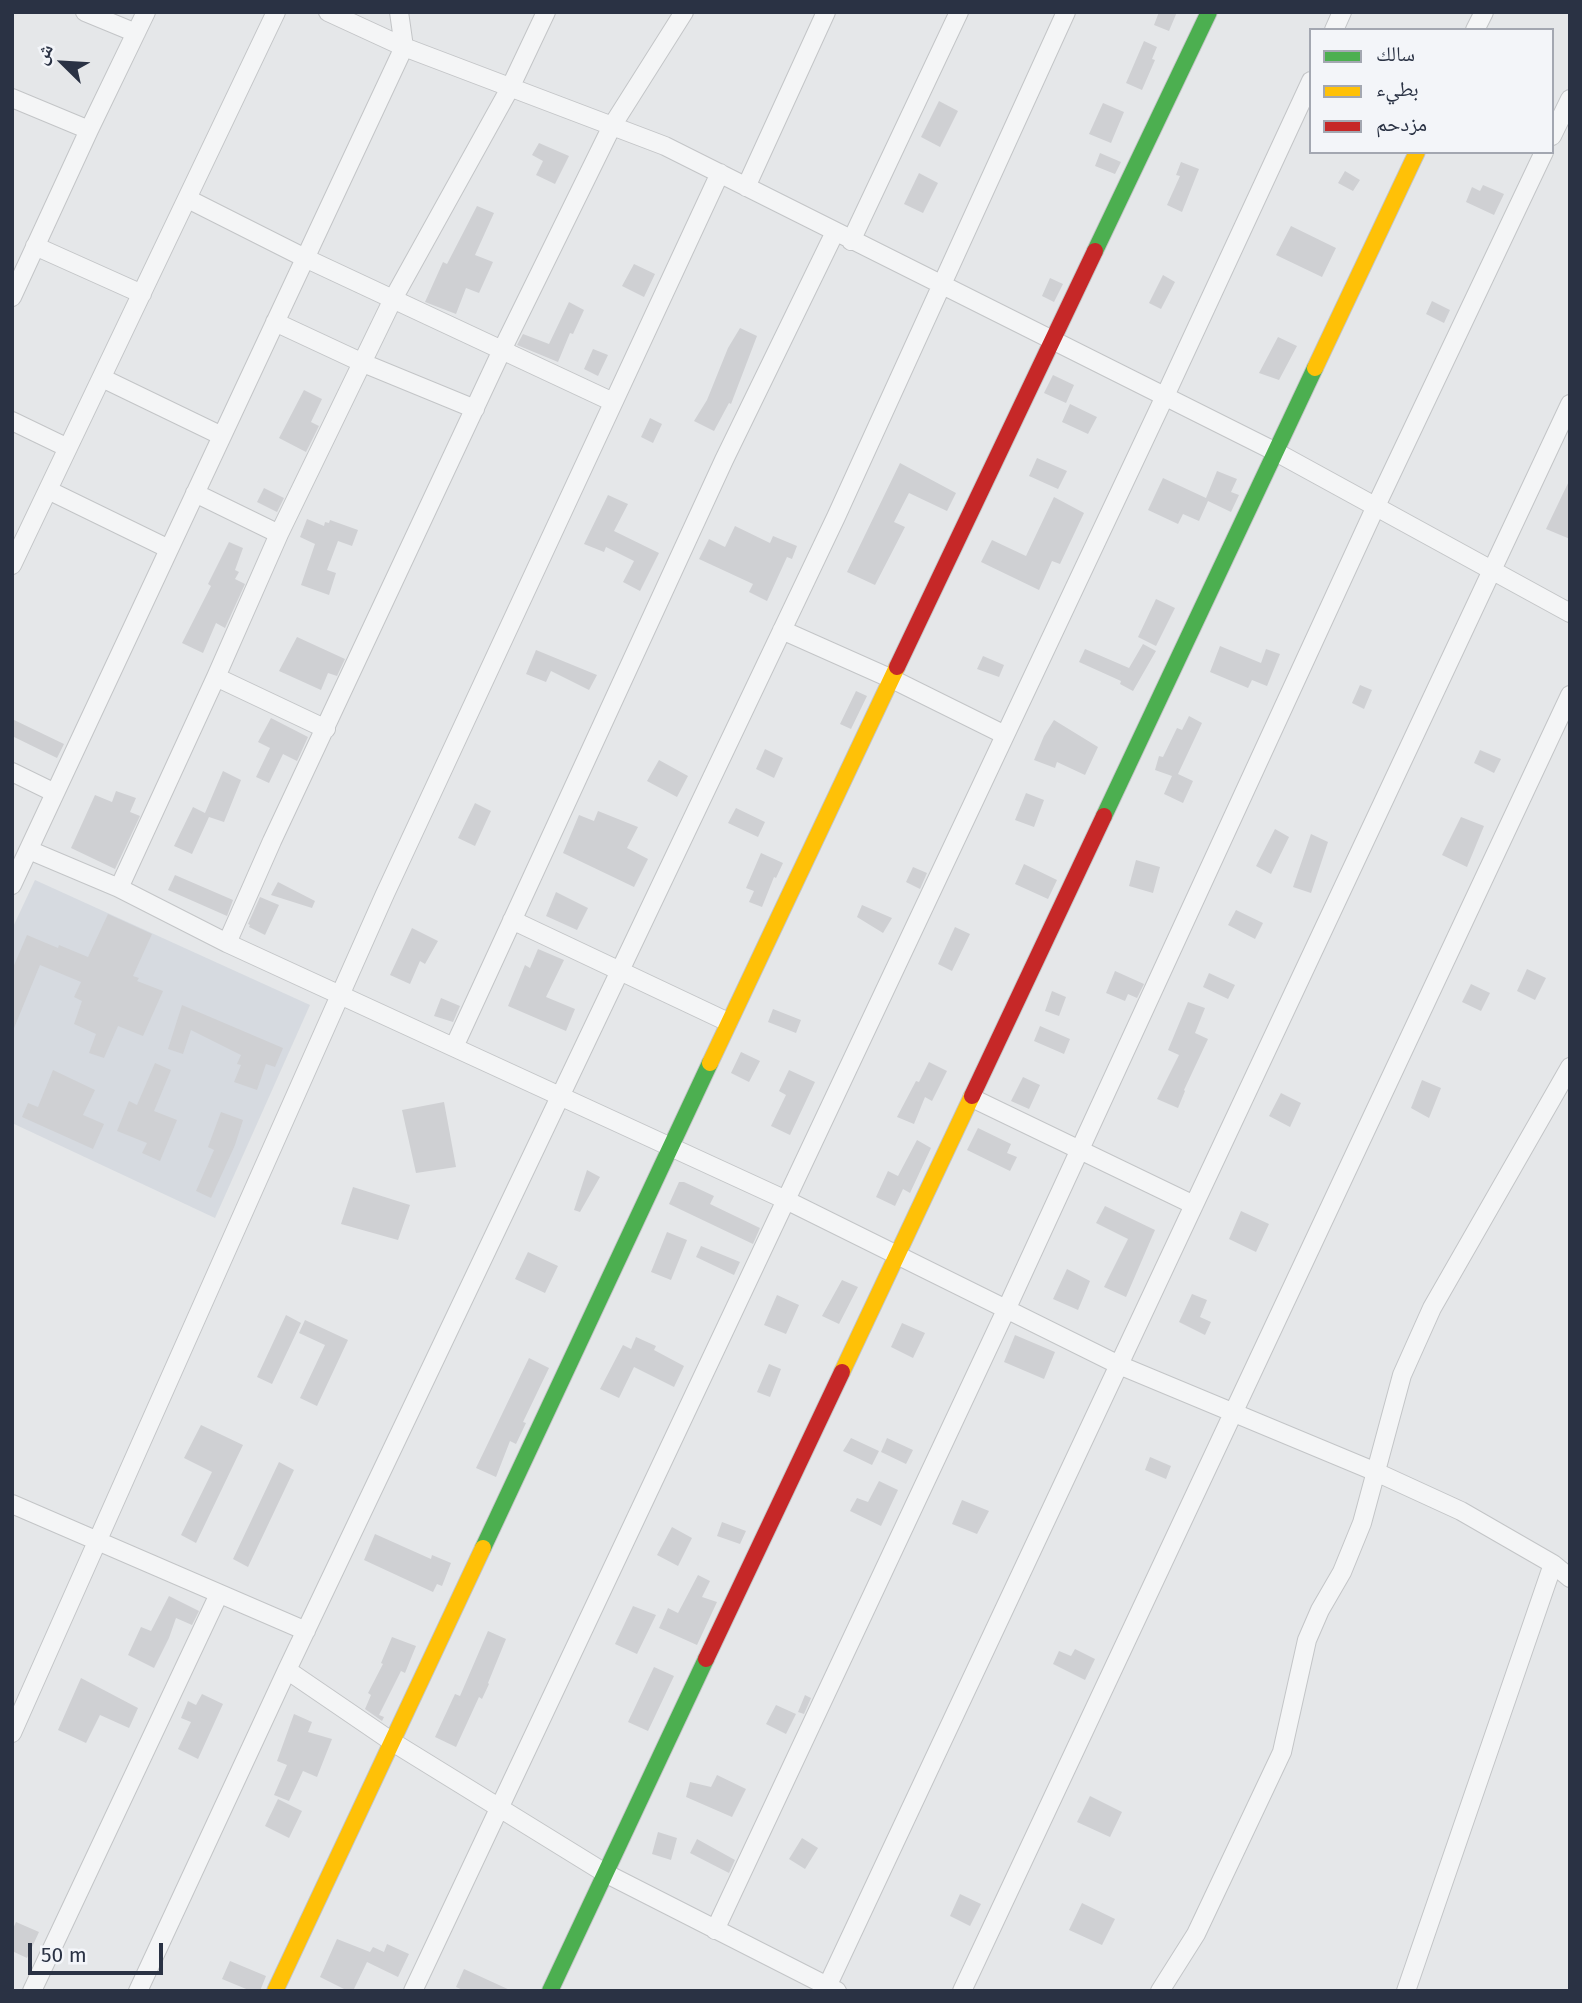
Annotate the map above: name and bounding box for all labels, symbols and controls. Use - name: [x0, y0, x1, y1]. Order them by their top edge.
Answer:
- north arrow: [28, 28, 98, 98]
- legend: [1309, 28, 1554, 154]
- text: ش: [29, 40, 58, 68]
- text: سالك: [1376, 41, 1415, 67]
- text: بطيء: [1376, 76, 1419, 102]
- text: مزدحم: [1376, 111, 1427, 137]
- scale bar: [32, 1930, 166, 1974]
- text: 50 m: [41, 1942, 87, 1968]

